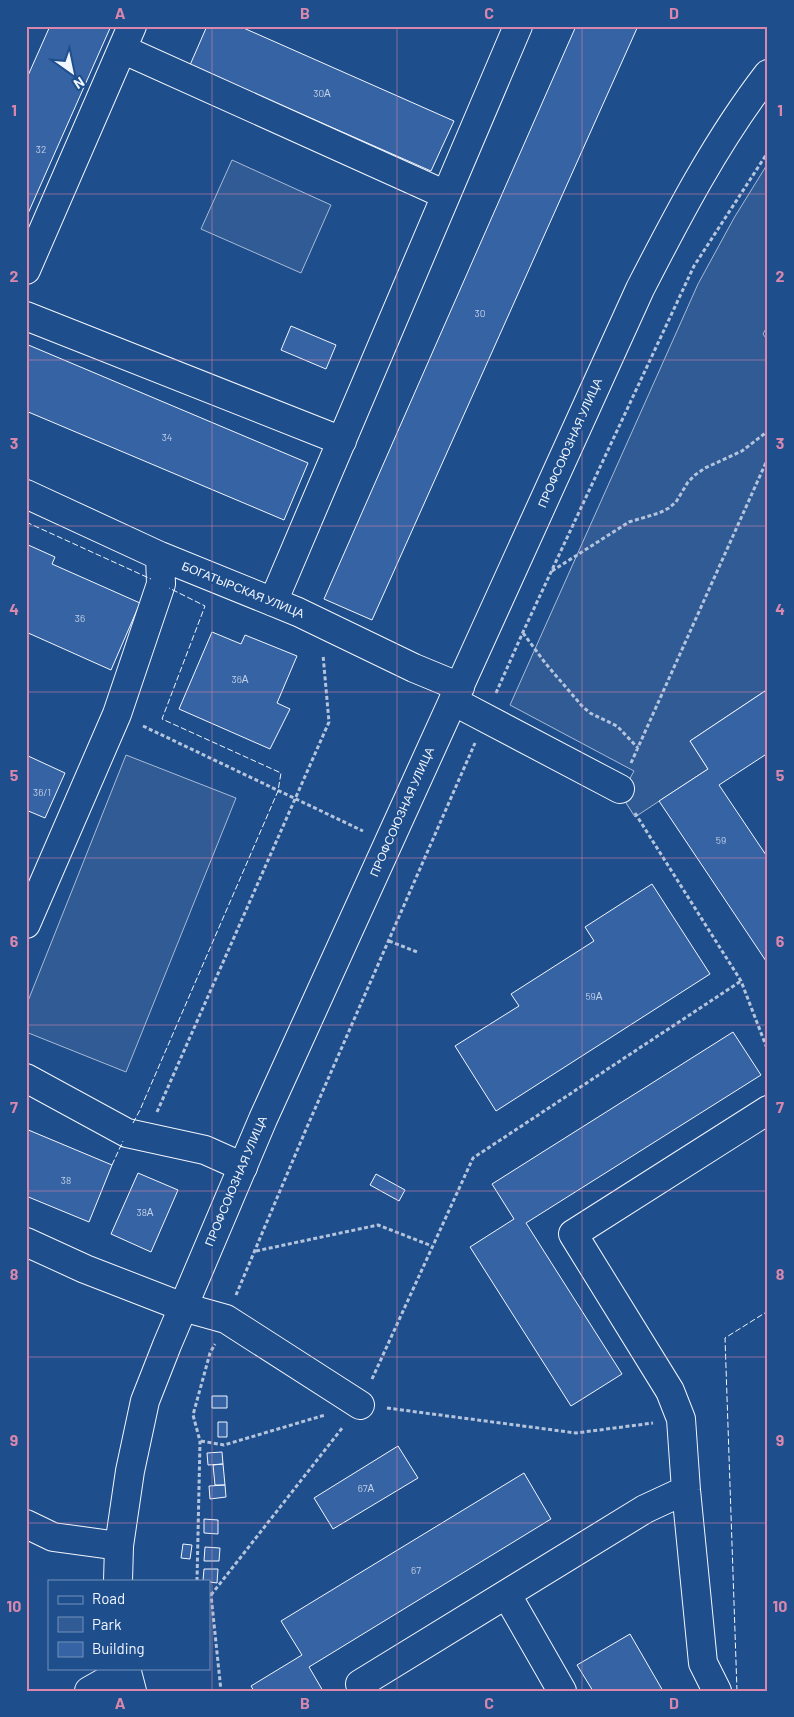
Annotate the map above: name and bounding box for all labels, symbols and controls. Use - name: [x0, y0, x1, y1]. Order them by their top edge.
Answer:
- text: A: [115, 3, 126, 22]
- text: B: [300, 3, 310, 22]
- text: C: [484, 3, 494, 22]
- text: D: [669, 3, 679, 22]
- north arrow: [48, 48, 98, 98]
- text: N: [71, 74, 88, 93]
- house number: 30А: [313, 87, 331, 99]
- text: 1: [11, 100, 17, 119]
- text: 1: [777, 100, 783, 119]
- house number: 32: [36, 143, 46, 155]
- text: 2: [10, 266, 19, 285]
- text: 2: [776, 266, 785, 285]
- house number: 30: [475, 307, 485, 319]
- street label: ПРОФСОЮЗНАЯ УЛИЦА: [534, 376, 605, 510]
- house number: 34: [162, 431, 172, 443]
- text: 3: [10, 433, 18, 452]
- text: 3: [776, 433, 784, 452]
- street label: БОГАТЫРСКАЯ УЛИЦА: [180, 558, 307, 621]
- text: 4: [9, 599, 19, 618]
- text: 4: [775, 599, 785, 618]
- house number: 36: [75, 612, 85, 624]
- house number: 36А: [232, 673, 249, 685]
- street label: ПРОФСОЮЗНАЯ УЛИЦА: [366, 745, 437, 879]
- text: 5: [10, 765, 19, 784]
- text: 5: [776, 765, 785, 784]
- house number: 36/1: [33, 786, 51, 798]
- house number: 59: [716, 834, 726, 846]
- text: 6: [10, 931, 19, 950]
- text: 6: [776, 931, 785, 950]
- house number: 59А: [585, 990, 603, 1002]
- text: 7: [10, 1097, 18, 1116]
- text: 7: [776, 1097, 784, 1116]
- street label: ПРОФСОЮЗНАЯ УЛИЦА: [201, 1113, 270, 1248]
- house number: 38: [61, 1174, 71, 1186]
- house number: 38А: [136, 1206, 154, 1218]
- text: 8: [10, 1264, 19, 1283]
- text: 8: [776, 1264, 785, 1283]
- text: 9: [10, 1430, 18, 1449]
- text: 9: [776, 1430, 784, 1449]
- house number: 67А: [358, 1482, 375, 1494]
- house number: 67: [411, 1564, 421, 1576]
- legend: [48, 1580, 210, 1670]
- text: Road: [92, 1589, 125, 1607]
- text: 10: [7, 1596, 21, 1615]
- text: 10: [773, 1596, 787, 1615]
- text: Park: [92, 1615, 122, 1633]
- text: Building: [92, 1639, 145, 1657]
- text: A: [115, 1693, 126, 1712]
- text: B: [300, 1693, 310, 1712]
- text: C: [484, 1693, 494, 1712]
- text: D: [669, 1693, 679, 1712]

